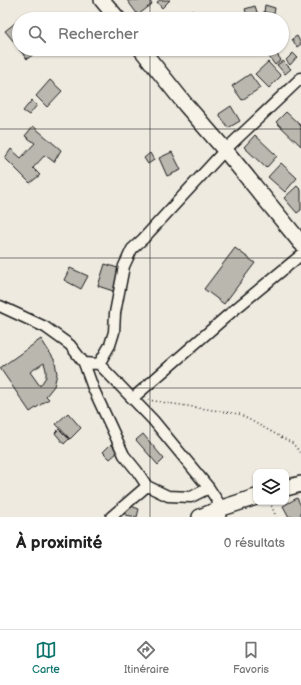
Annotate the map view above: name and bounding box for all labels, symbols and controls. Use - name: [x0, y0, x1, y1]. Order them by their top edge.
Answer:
- search box: [12, 12, 289, 56]
- icon: search: [26, 23, 48, 45]
- text: Rechercher: [58, 25, 138, 44]
- map controls: [253, 469, 289, 505]
- button: layers: [253, 469, 289, 505]
- text: À proximité: [16, 533, 102, 553]
- text: 0 résultats: [224, 535, 285, 551]
- tab: Carte: [32, 639, 60, 676]
- tab: Itinéraire: [124, 639, 169, 676]
- tab: Favoris: [233, 639, 269, 676]

